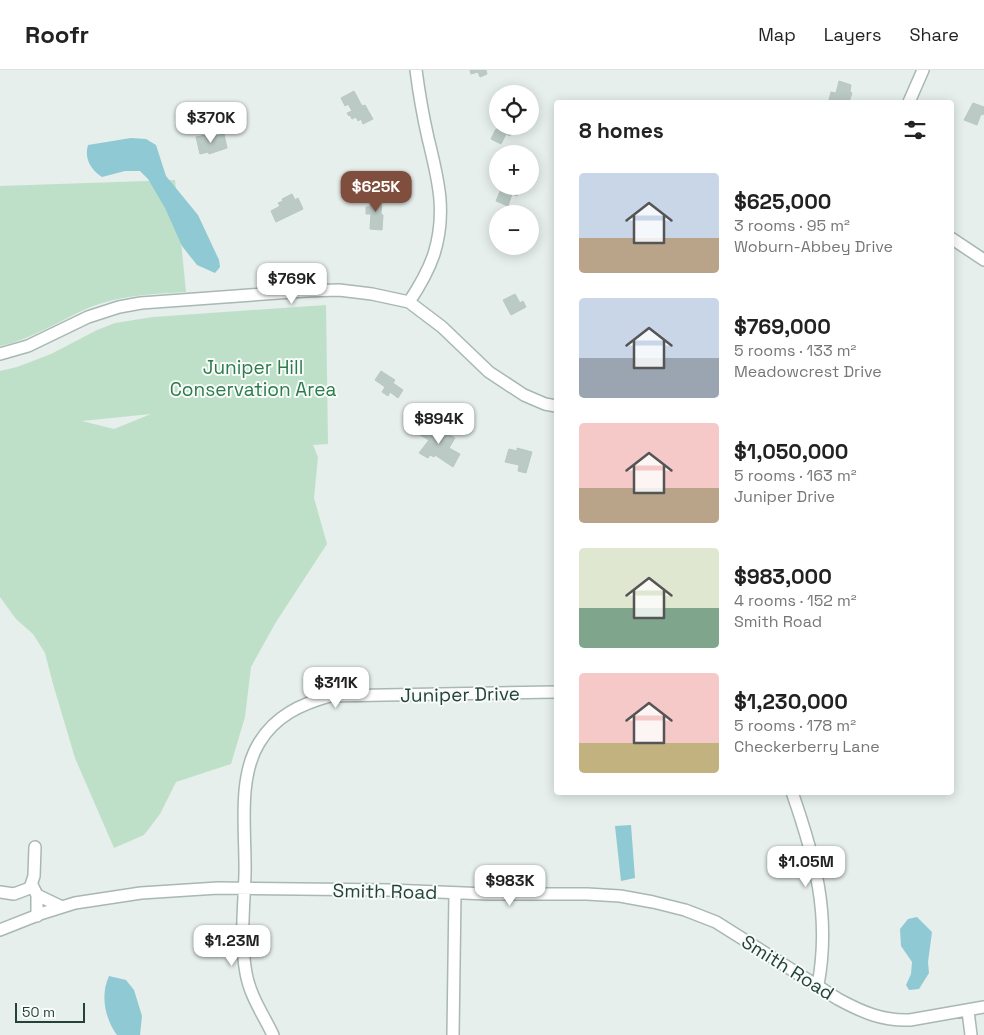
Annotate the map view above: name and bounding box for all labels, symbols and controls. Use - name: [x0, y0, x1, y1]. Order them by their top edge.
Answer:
- text: Roofr: [25, 19, 89, 50]
- text: Map: [758, 23, 796, 46]
- text: Layers: [824, 23, 881, 46]
- text: Share: [909, 23, 959, 46]
- map controls: [489, 85, 539, 255]
- button: locate: [489, 85, 539, 135]
- pin: $370K: [176, 102, 246, 144]
- text: $370K: [187, 107, 235, 128]
- icon: filters: [901, 116, 929, 144]
- text: 8 homes: [579, 117, 664, 144]
- button: +: [489, 145, 539, 195]
- pin: $625K: [341, 170, 411, 213]
- text: $625K: [352, 176, 400, 197]
- text: $625,000: [734, 188, 831, 215]
- icon: home: [619, 193, 679, 253]
- button: −: [489, 205, 539, 255]
- text: 3 rooms · 95 m²: [734, 215, 850, 236]
- text: Woburn-Abbey Drive: [734, 236, 893, 257]
- pin: $769K: [257, 262, 327, 305]
- text: $769K: [268, 268, 316, 289]
- text: $769,000: [734, 313, 831, 340]
- icon: home: [619, 318, 679, 378]
- text: 5 rooms · 133 m²: [734, 340, 856, 361]
- park label: Juniper Hill Conservation Area: [170, 355, 336, 402]
- text: Meadowcrest Drive: [734, 361, 882, 382]
- pin: $894K: [404, 402, 474, 445]
- text: $894K: [414, 408, 464, 429]
- text: $1,050,000: [734, 438, 848, 465]
- icon: home: [619, 443, 679, 503]
- text: 5 rooms · 163 m²: [734, 465, 857, 486]
- text: Juniper Drive: [734, 486, 835, 507]
- text: $983,000: [734, 563, 832, 590]
- icon: home: [619, 568, 679, 628]
- text: 4 rooms · 152 m²: [734, 590, 857, 611]
- text: Smith Road: [734, 611, 822, 632]
- pin: $311K: [301, 666, 371, 709]
- text: $311K: [314, 672, 358, 693]
- street label: Juniper Drive: [400, 681, 520, 708]
- text: $1,230,000: [734, 688, 848, 715]
- icon: home: [619, 693, 679, 753]
- text: 5 rooms · 178 m²: [734, 715, 856, 736]
- text: Checkerberry Lane: [734, 736, 880, 757]
- pin: $1.05M: [765, 846, 847, 888]
- text: $1.05M: [778, 851, 834, 872]
- pin: $983K: [475, 864, 545, 907]
- text: $983K: [486, 870, 534, 891]
- street label: Smith Road: [333, 878, 437, 905]
- pin: $1.23M: [191, 924, 273, 967]
- street label: Smith Road: [737, 929, 839, 1006]
- text: $1.23M: [204, 930, 260, 951]
- scale bar: [15, 1000, 85, 1023]
- text: 50 m: [22, 1003, 55, 1021]

